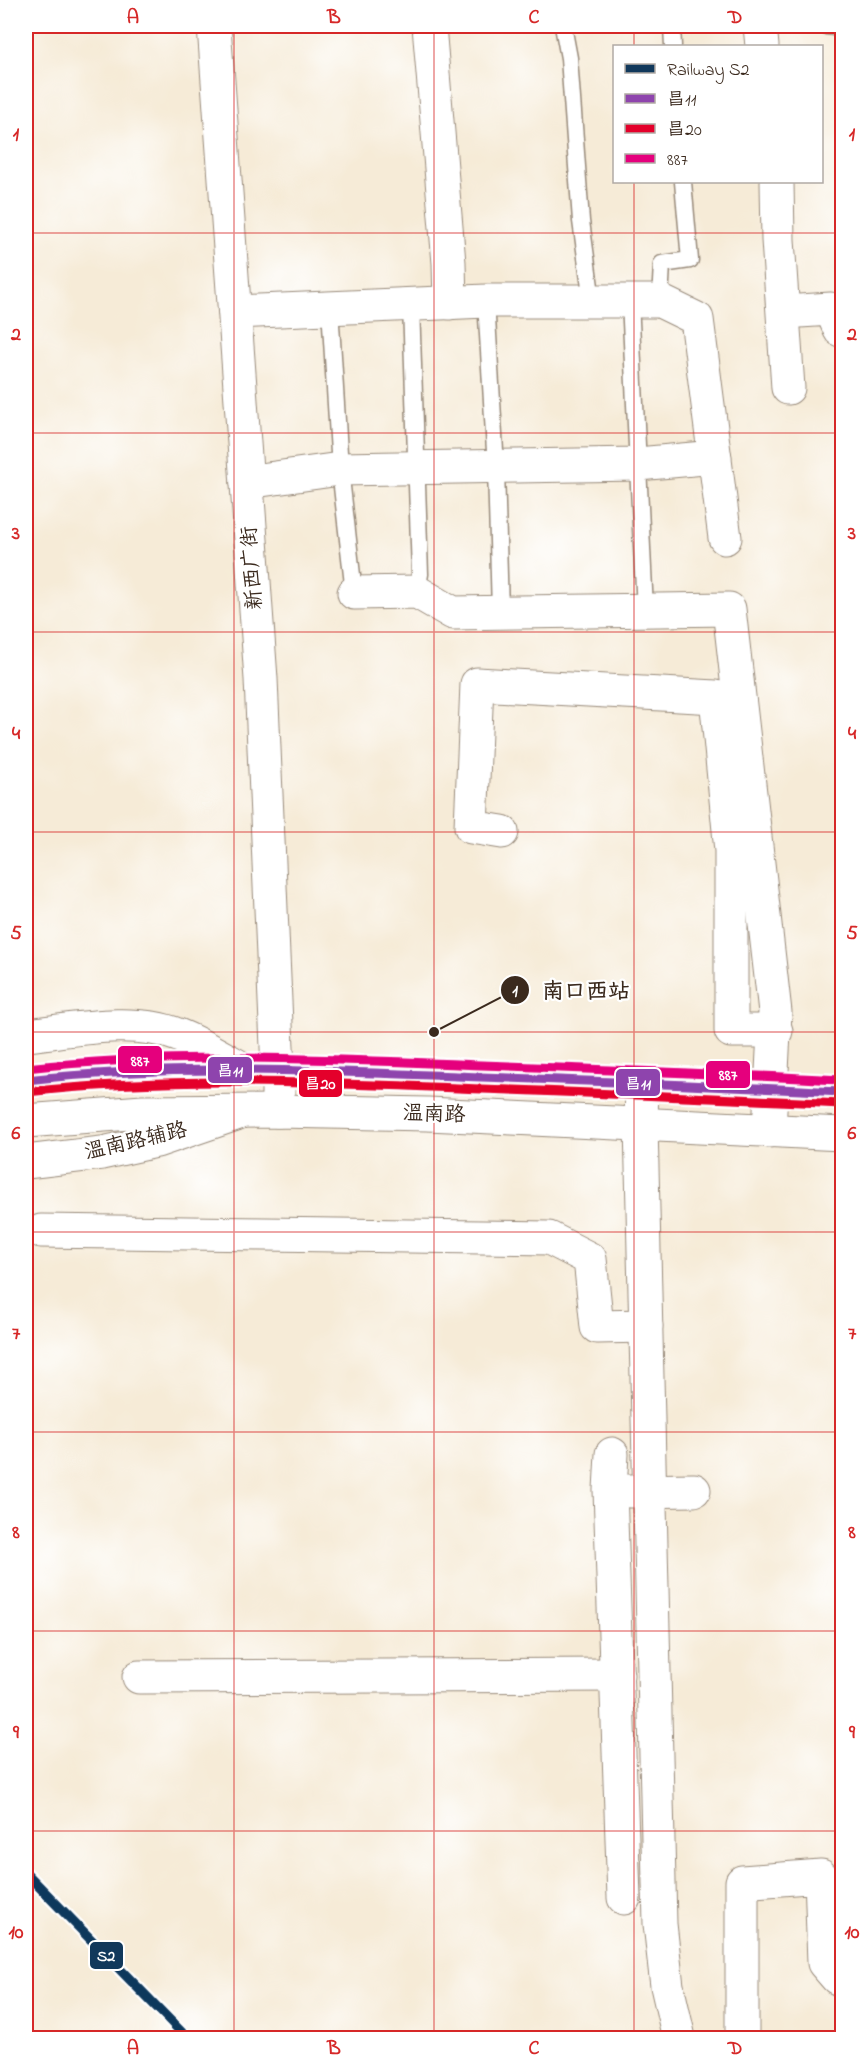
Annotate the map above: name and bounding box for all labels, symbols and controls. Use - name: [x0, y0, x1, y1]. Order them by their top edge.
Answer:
- text: A: [127, 4, 139, 33]
- text: B: [326, 4, 341, 33]
- text: C: [529, 4, 540, 33]
- text: D: [727, 4, 742, 33]
- legend: [613, 45, 823, 183]
- text: Railway S2: [667, 58, 750, 84]
- text: 昌11: [667, 88, 697, 114]
- text: 昌20: [667, 118, 702, 144]
- text: 1: [13, 121, 20, 150]
- text: 1: [849, 121, 856, 150]
- text: 887: [667, 148, 688, 174]
- text: 2: [10, 321, 21, 350]
- text: 2: [846, 321, 857, 350]
- text: 3: [11, 520, 20, 549]
- text: 3: [847, 520, 856, 549]
- street label: 新西广街: [235, 525, 271, 611]
- text: 4: [12, 720, 21, 749]
- text: 4: [848, 720, 857, 749]
- text: 5: [10, 920, 22, 949]
- text: 5: [846, 920, 858, 949]
- callout: 南口西站: [500, 970, 642, 1010]
- text: 南口西站: [542, 977, 630, 1009]
- text: 1: [512, 979, 518, 1005]
- line badge: 887: [117, 1045, 163, 1074]
- text: 887: [130, 1050, 150, 1074]
- line badge: 昌11: [207, 1056, 253, 1084]
- text: 昌11: [217, 1060, 244, 1084]
- line badge: 887: [705, 1060, 751, 1089]
- text: 887: [718, 1064, 738, 1088]
- line badge: 昌11: [615, 1068, 661, 1097]
- line badge: 昌20: [298, 1069, 343, 1098]
- text: 昌20: [305, 1073, 336, 1097]
- text: 昌11: [625, 1073, 652, 1097]
- street label: 温南路: [402, 1099, 466, 1131]
- street label: 温南路辅路: [81, 1116, 191, 1168]
- text: 6: [12, 1120, 21, 1149]
- text: 6: [848, 1120, 857, 1149]
- text: 7: [12, 1320, 21, 1349]
- text: 7: [848, 1320, 857, 1349]
- text: 8: [11, 1519, 20, 1548]
- text: 8: [847, 1519, 856, 1548]
- text: 9: [12, 1719, 20, 1748]
- text: 9: [848, 1719, 856, 1748]
- text: 10: [9, 1919, 24, 1948]
- text: 10: [845, 1919, 860, 1948]
- line badge: S2: [89, 1941, 124, 1970]
- text: S2: [97, 1945, 115, 1969]
- text: A: [127, 2035, 139, 2064]
- text: B: [326, 2035, 341, 2064]
- text: C: [529, 2035, 540, 2064]
- text: D: [727, 2035, 742, 2064]

